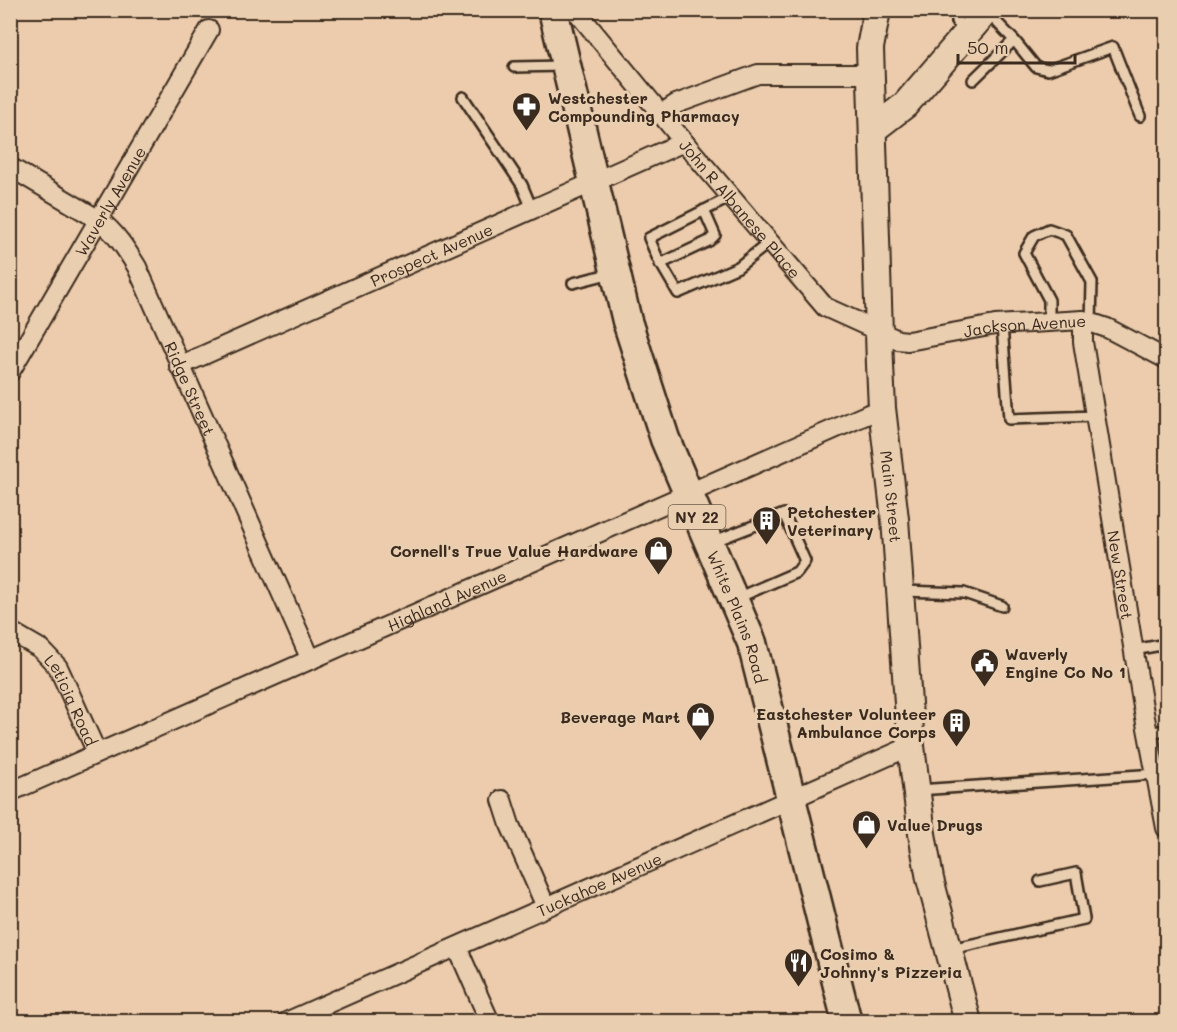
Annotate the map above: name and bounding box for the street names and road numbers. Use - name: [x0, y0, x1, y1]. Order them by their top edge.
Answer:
- street label: John R Albanese Place: [675, 134, 806, 282]
- street label: Waverly Avenue: [69, 142, 150, 259]
- street label: Prospect Avenue: [367, 218, 496, 290]
- street label: Jackson Avenue: [961, 309, 1087, 341]
- street label: Ridge Street: [161, 338, 221, 439]
- street label: Main Street: [877, 449, 907, 543]
- road number: NY 22: [668, 505, 726, 529]
- street label: New Street: [1104, 529, 1139, 621]
- street label: White Plains Road: [703, 547, 772, 685]
- street label: Highland Avenue: [384, 564, 509, 635]
- street label: Leticia Road: [40, 649, 103, 749]
- street label: Tuckahoe Avenue: [533, 847, 665, 921]

